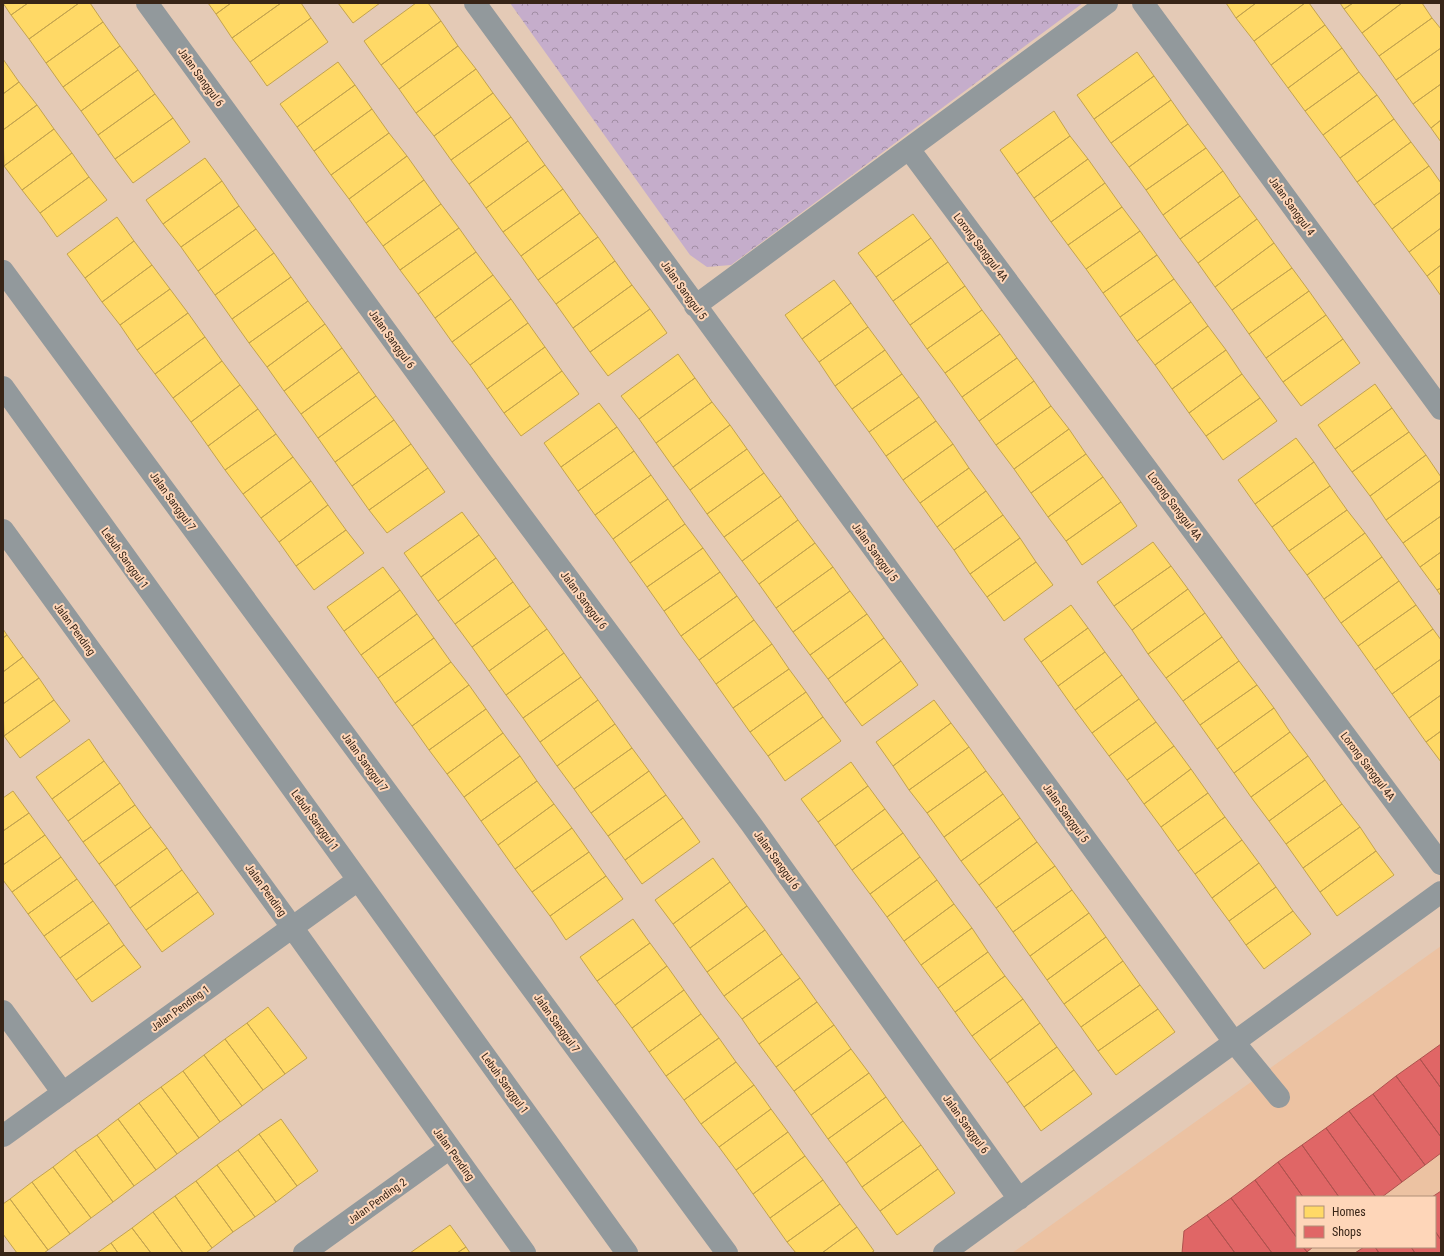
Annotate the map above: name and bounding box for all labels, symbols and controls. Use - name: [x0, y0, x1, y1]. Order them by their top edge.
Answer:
- street label: Jalan Sanggul 6: [175, 45, 226, 109]
- street label: Jalan Sanggul 4: [1266, 174, 1318, 239]
- street label: Lorong Sanggul 4A: [951, 211, 1011, 285]
- street label: Jalan Sanggul 5: [658, 258, 709, 322]
- street label: Jalan Sanggul 6: [366, 307, 417, 371]
- street label: Jalan Sanggul 7: [147, 469, 198, 533]
- street label: Lorong Sanggul 4A: [1145, 470, 1205, 544]
- street label: Jalan Sanggul 5: [849, 520, 900, 584]
- street label: Lebuh Sanggul 1: [98, 525, 151, 591]
- street label: Jalan Sanggul 6: [558, 569, 610, 632]
- street label: Jalan Pending: [51, 601, 98, 658]
- street label: Jalan Sanggul 7: [339, 730, 390, 794]
- street label: Lorong Sanggul 4A: [1338, 730, 1398, 804]
- street label: Jalan Sanggul 5: [1040, 781, 1091, 845]
- street label: Lebuh Sanggul 1: [288, 787, 341, 853]
- street label: Jalan Sanggul 6: [751, 828, 802, 892]
- street label: Jalan Pending: [242, 862, 289, 919]
- street label: Jalan Pending 1: [148, 983, 212, 1034]
- street label: Jalan Sanggul 7: [531, 991, 582, 1055]
- street label: Lebuh Sanggul 1: [478, 1050, 531, 1116]
- street label: Jalan Sanggul 6: [940, 1092, 991, 1156]
- street label: Jalan Pending: [430, 1126, 477, 1183]
- street label: Jalan Pending 2: [345, 1176, 409, 1227]
- legend: [1296, 1196, 1436, 1248]
- text: Homes: [1332, 1205, 1366, 1219]
- text: Shops: [1332, 1225, 1361, 1239]

